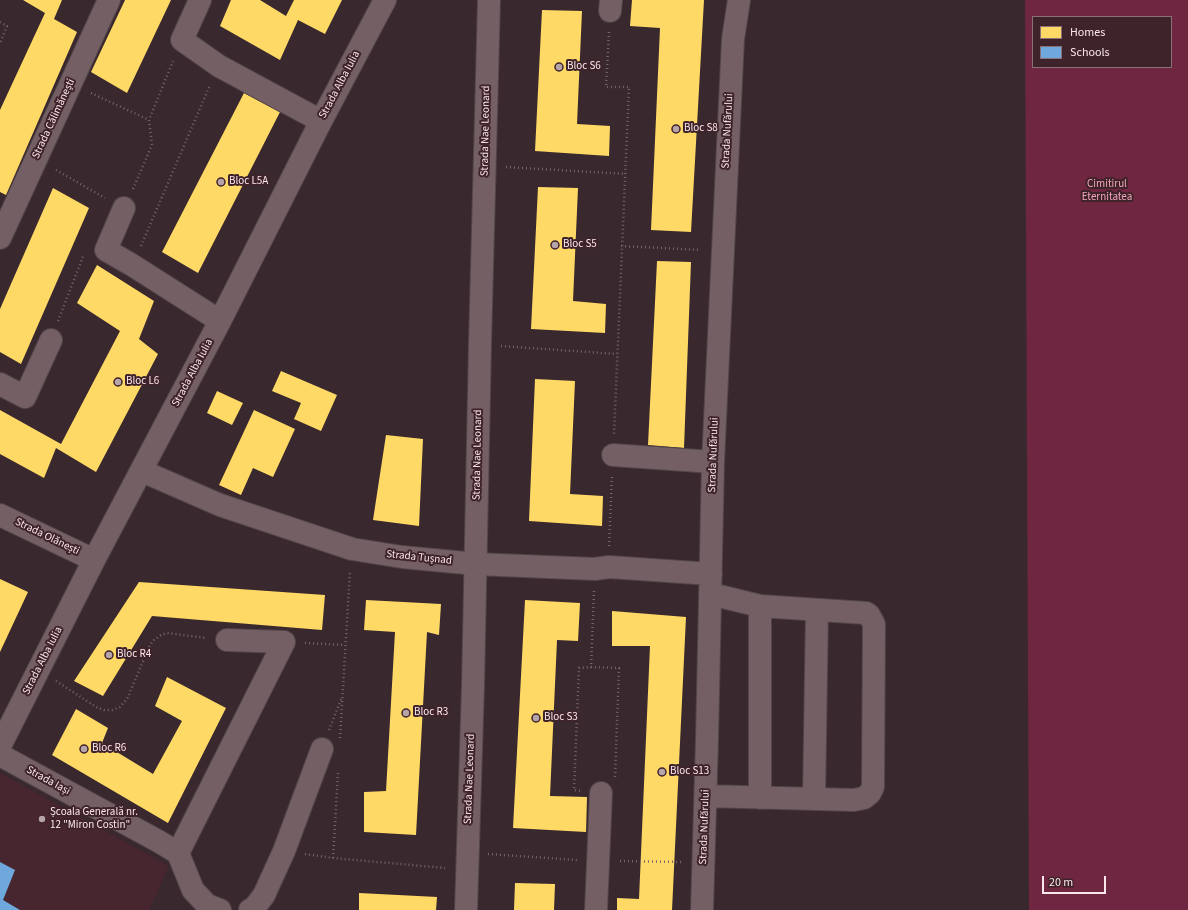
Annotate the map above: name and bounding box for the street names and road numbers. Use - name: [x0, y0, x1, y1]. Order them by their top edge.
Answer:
- street label: Strada Alba Iulia: [317, 49, 363, 121]
- street label: Strada Călimănești: [30, 77, 78, 161]
- street label: Strada Nae Leonard: [479, 86, 493, 176]
- street label: Strada Nufărului: [719, 93, 737, 169]
- street label: Strada Alba Iulia: [170, 337, 216, 409]
- street label: Strada Nae Leonard: [471, 410, 485, 500]
- street label: Strada Nufărului: [706, 417, 722, 493]
- street label: Strada Olănești: [13, 516, 81, 558]
- street label: Strada Tușnad: [386, 548, 452, 568]
- street label: Strada Alba Iulia: [20, 625, 66, 697]
- street label: Strada Nae Leonard: [462, 733, 478, 825]
- street label: Strada Iași: [24, 764, 72, 798]
- street label: Strada Nufărului: [697, 789, 713, 865]

